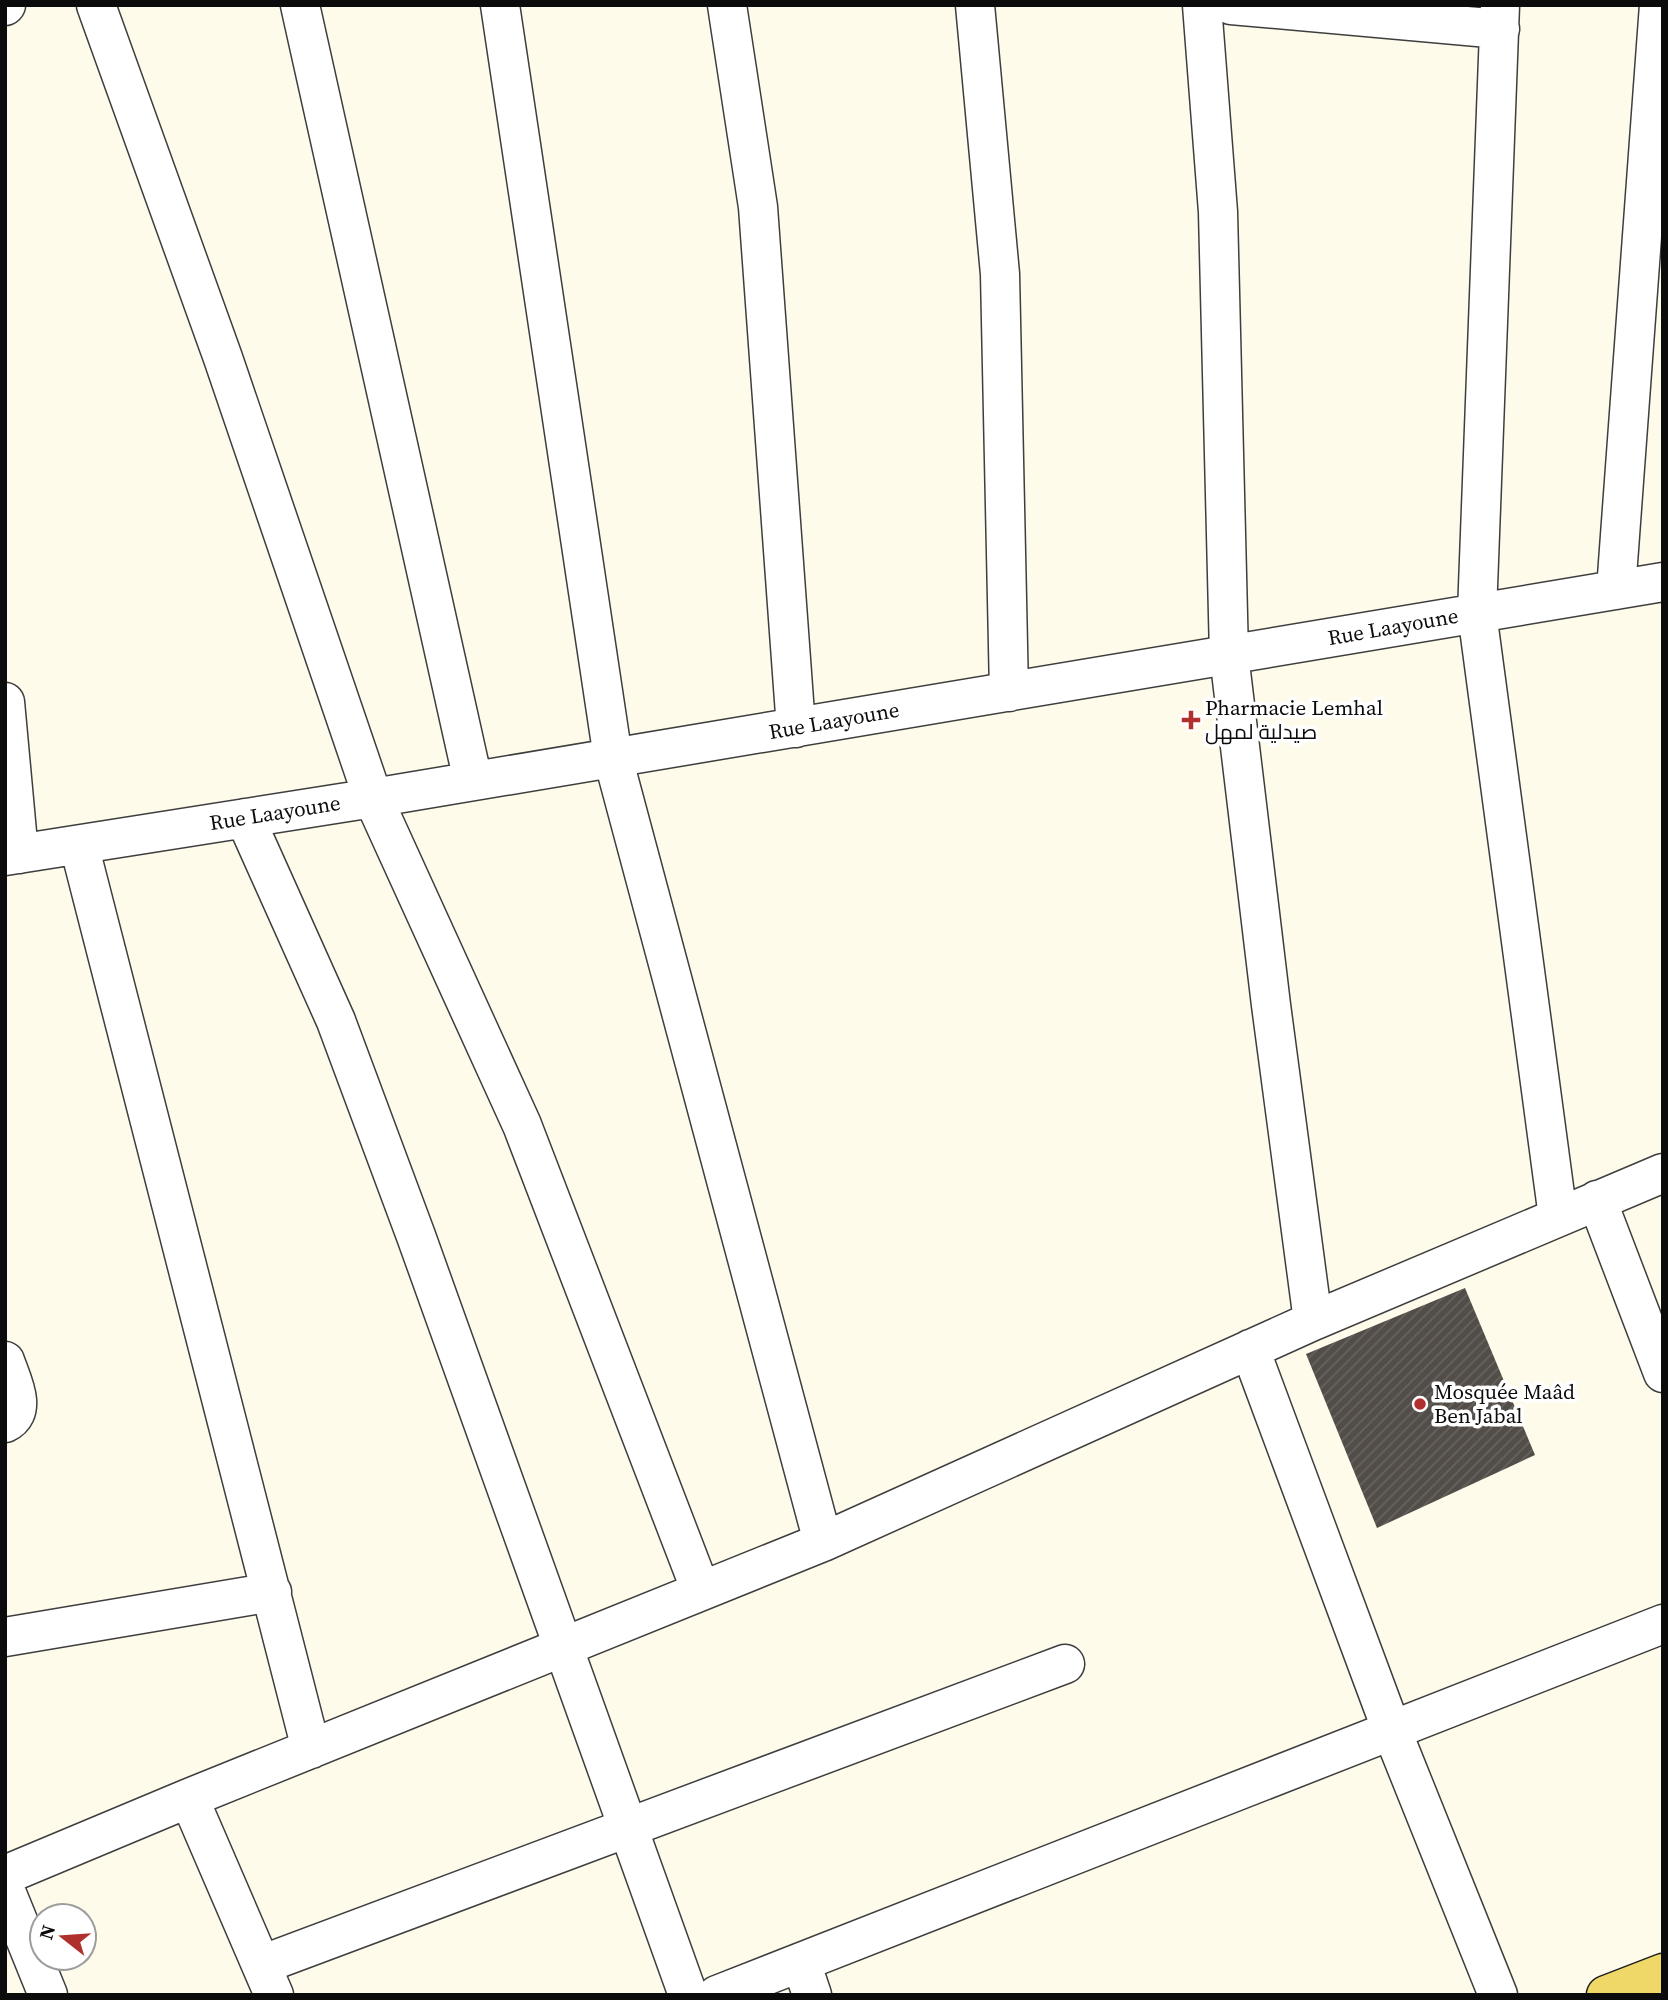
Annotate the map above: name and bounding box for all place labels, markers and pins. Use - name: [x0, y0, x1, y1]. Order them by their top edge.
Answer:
- place label: Pharmacie Lemhal صيدلية لمهل: [1205, 693, 1383, 746]
- marker: Pharmacie Lemhal صيدلية لمهل: [1183, 712, 1199, 728]
- place label: Mosquée Maâd Ben Jabal: [1434, 1377, 1575, 1430]
- marker: Mosquée Maâd Ben Jabal: [1412, 1396, 1428, 1412]

